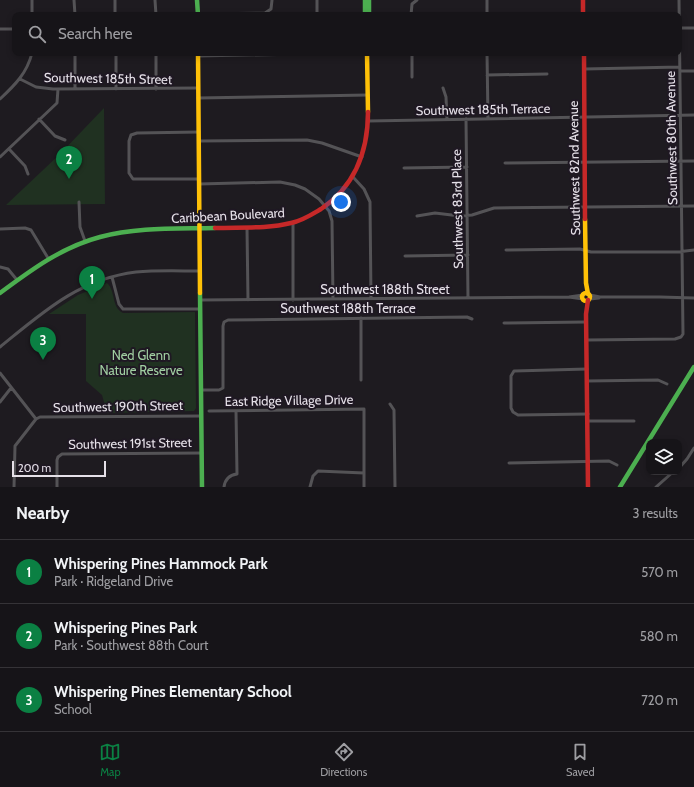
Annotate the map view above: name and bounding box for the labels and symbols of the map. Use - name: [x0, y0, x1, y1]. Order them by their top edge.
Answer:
- street label: Southwest 185th Street: [44, 69, 173, 87]
- street label: Southwest 80th Avenue: [662, 70, 680, 205]
- street label: Southwest 185th Terrace: [416, 100, 551, 118]
- street label: Southwest 82nd Avenue: [565, 100, 583, 236]
- pin: 2: [56, 146, 82, 179]
- street label: Southwest 83rd Place: [448, 149, 466, 269]
- your location: [331, 192, 351, 212]
- street label: Caribbean Boulevard: [171, 204, 285, 226]
- pin: 1: [79, 266, 105, 299]
- street label: Southwest 188th Street: [320, 281, 450, 297]
- street label: Southwest 188th Terrace: [280, 300, 416, 316]
- pin: 3: [30, 327, 56, 360]
- park label: Ned Glenn Nature Reserve: [99, 347, 183, 378]
- street label: East Ridge Village Drive: [224, 391, 354, 409]
- street label: Southwest 190th Street: [53, 397, 184, 415]
- street label: Southwest 191st Street: [68, 434, 193, 452]
- scale bar: [12, 459, 106, 478]

